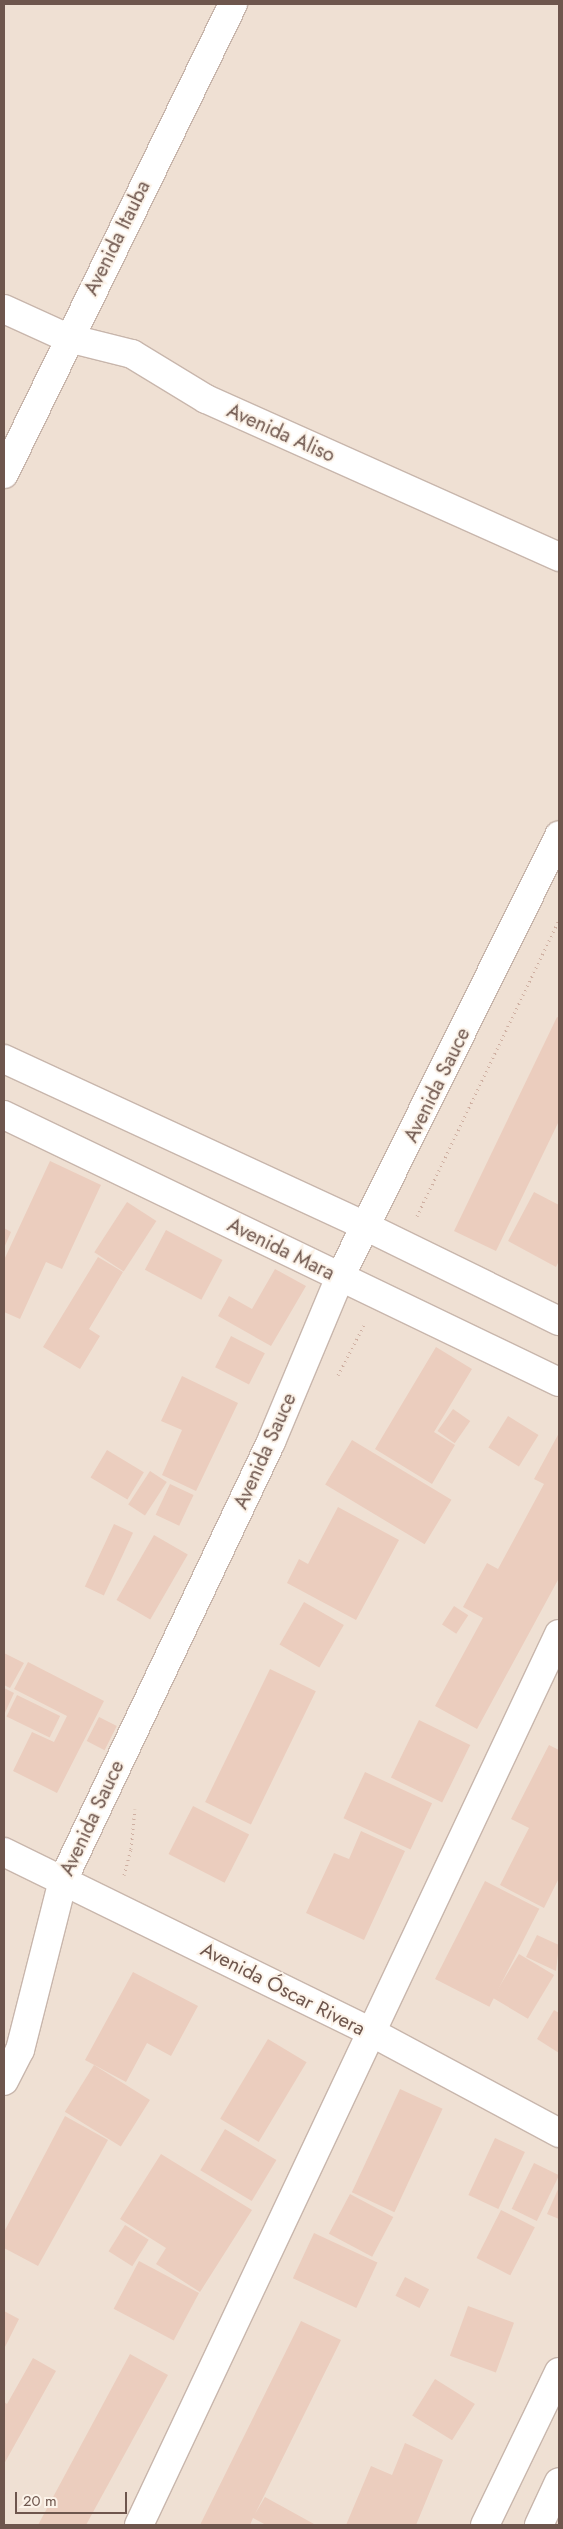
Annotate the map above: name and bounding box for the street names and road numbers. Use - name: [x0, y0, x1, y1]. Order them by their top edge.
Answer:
- street label: Avenida Itauba: [79, 177, 155, 299]
- street label: Avenida Aliso: [223, 399, 339, 467]
- street label: Avenida Sauce: [399, 1024, 475, 1146]
- street label: Avenida Mara: [224, 1213, 338, 1285]
- street label: Avenida Sauce: [229, 1389, 301, 1513]
- street label: Avenida Sauce: [55, 1756, 129, 1880]
- street label: Avenida Óscar Rivera: [197, 1937, 369, 2041]

